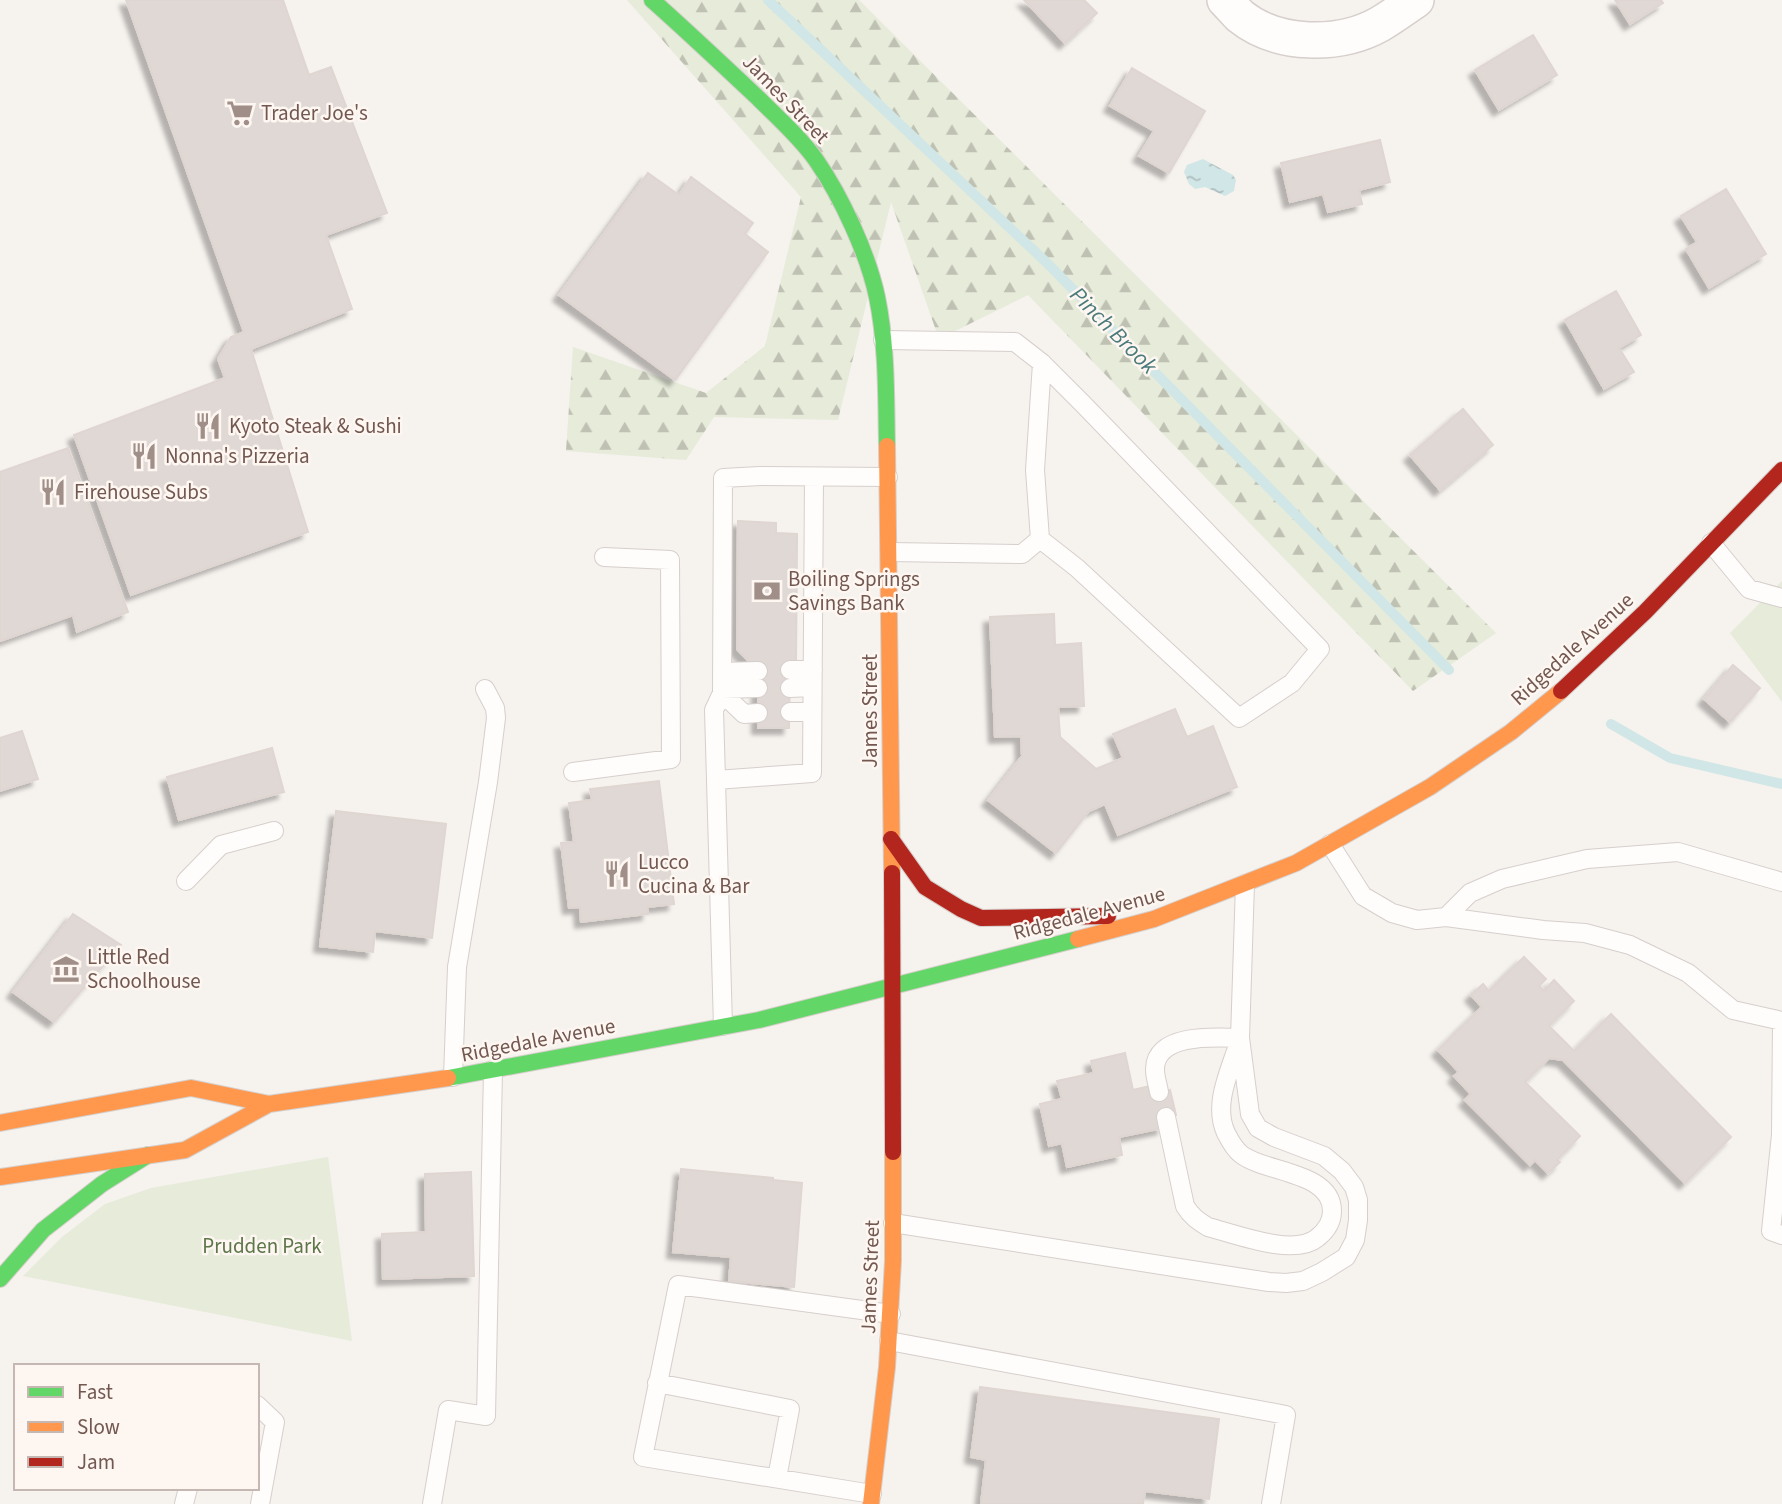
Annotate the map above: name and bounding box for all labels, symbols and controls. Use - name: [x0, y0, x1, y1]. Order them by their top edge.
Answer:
- street label: James Street: [736, 48, 836, 150]
- supermarket icon: Trader Joe's: [225, 98, 255, 128]
- place label: Trader Joe's: [261, 98, 368, 128]
- water label: Pinch Brook: [1062, 279, 1166, 382]
- restaurant icon: Kyoto Steak & Sushi: [193, 411, 223, 441]
- place label: Kyoto Steak & Sushi: [229, 411, 402, 441]
- restaurant icon: Nonna's Pizzeria: [129, 441, 159, 471]
- place label: Nonna's Pizzeria: [165, 441, 309, 471]
- restaurant icon: Firehouse Subs: [38, 477, 68, 507]
- place label: Firehouse Subs: [74, 477, 208, 507]
- place label: Boiling Springs Savings Bank: [788, 564, 920, 618]
- bank icon: Boiling Springs Savings Bank: [752, 576, 782, 606]
- street label: Ridgedale Avenue: [1504, 586, 1640, 712]
- street label: James Street: [855, 654, 885, 768]
- place label: Lucco Cucina & Bar: [638, 847, 750, 901]
- restaurant icon: Lucco Cucina & Bar: [602, 859, 632, 889]
- street label: Ridgedale Avenue: [1010, 878, 1168, 948]
- place label: Little Red Schoolhouse: [87, 942, 201, 996]
- museum icon: Little Red Schoolhouse: [51, 954, 81, 984]
- street label: Ridgedale Avenue: [458, 1010, 618, 1070]
- street label: James Street: [853, 1219, 887, 1335]
- park label: Prudden Park: [202, 1231, 322, 1261]
- legend: [14, 1364, 259, 1490]
- text: Fast: [77, 1377, 113, 1407]
- text: Slow: [77, 1412, 120, 1442]
- text: Jam: [77, 1447, 115, 1477]

